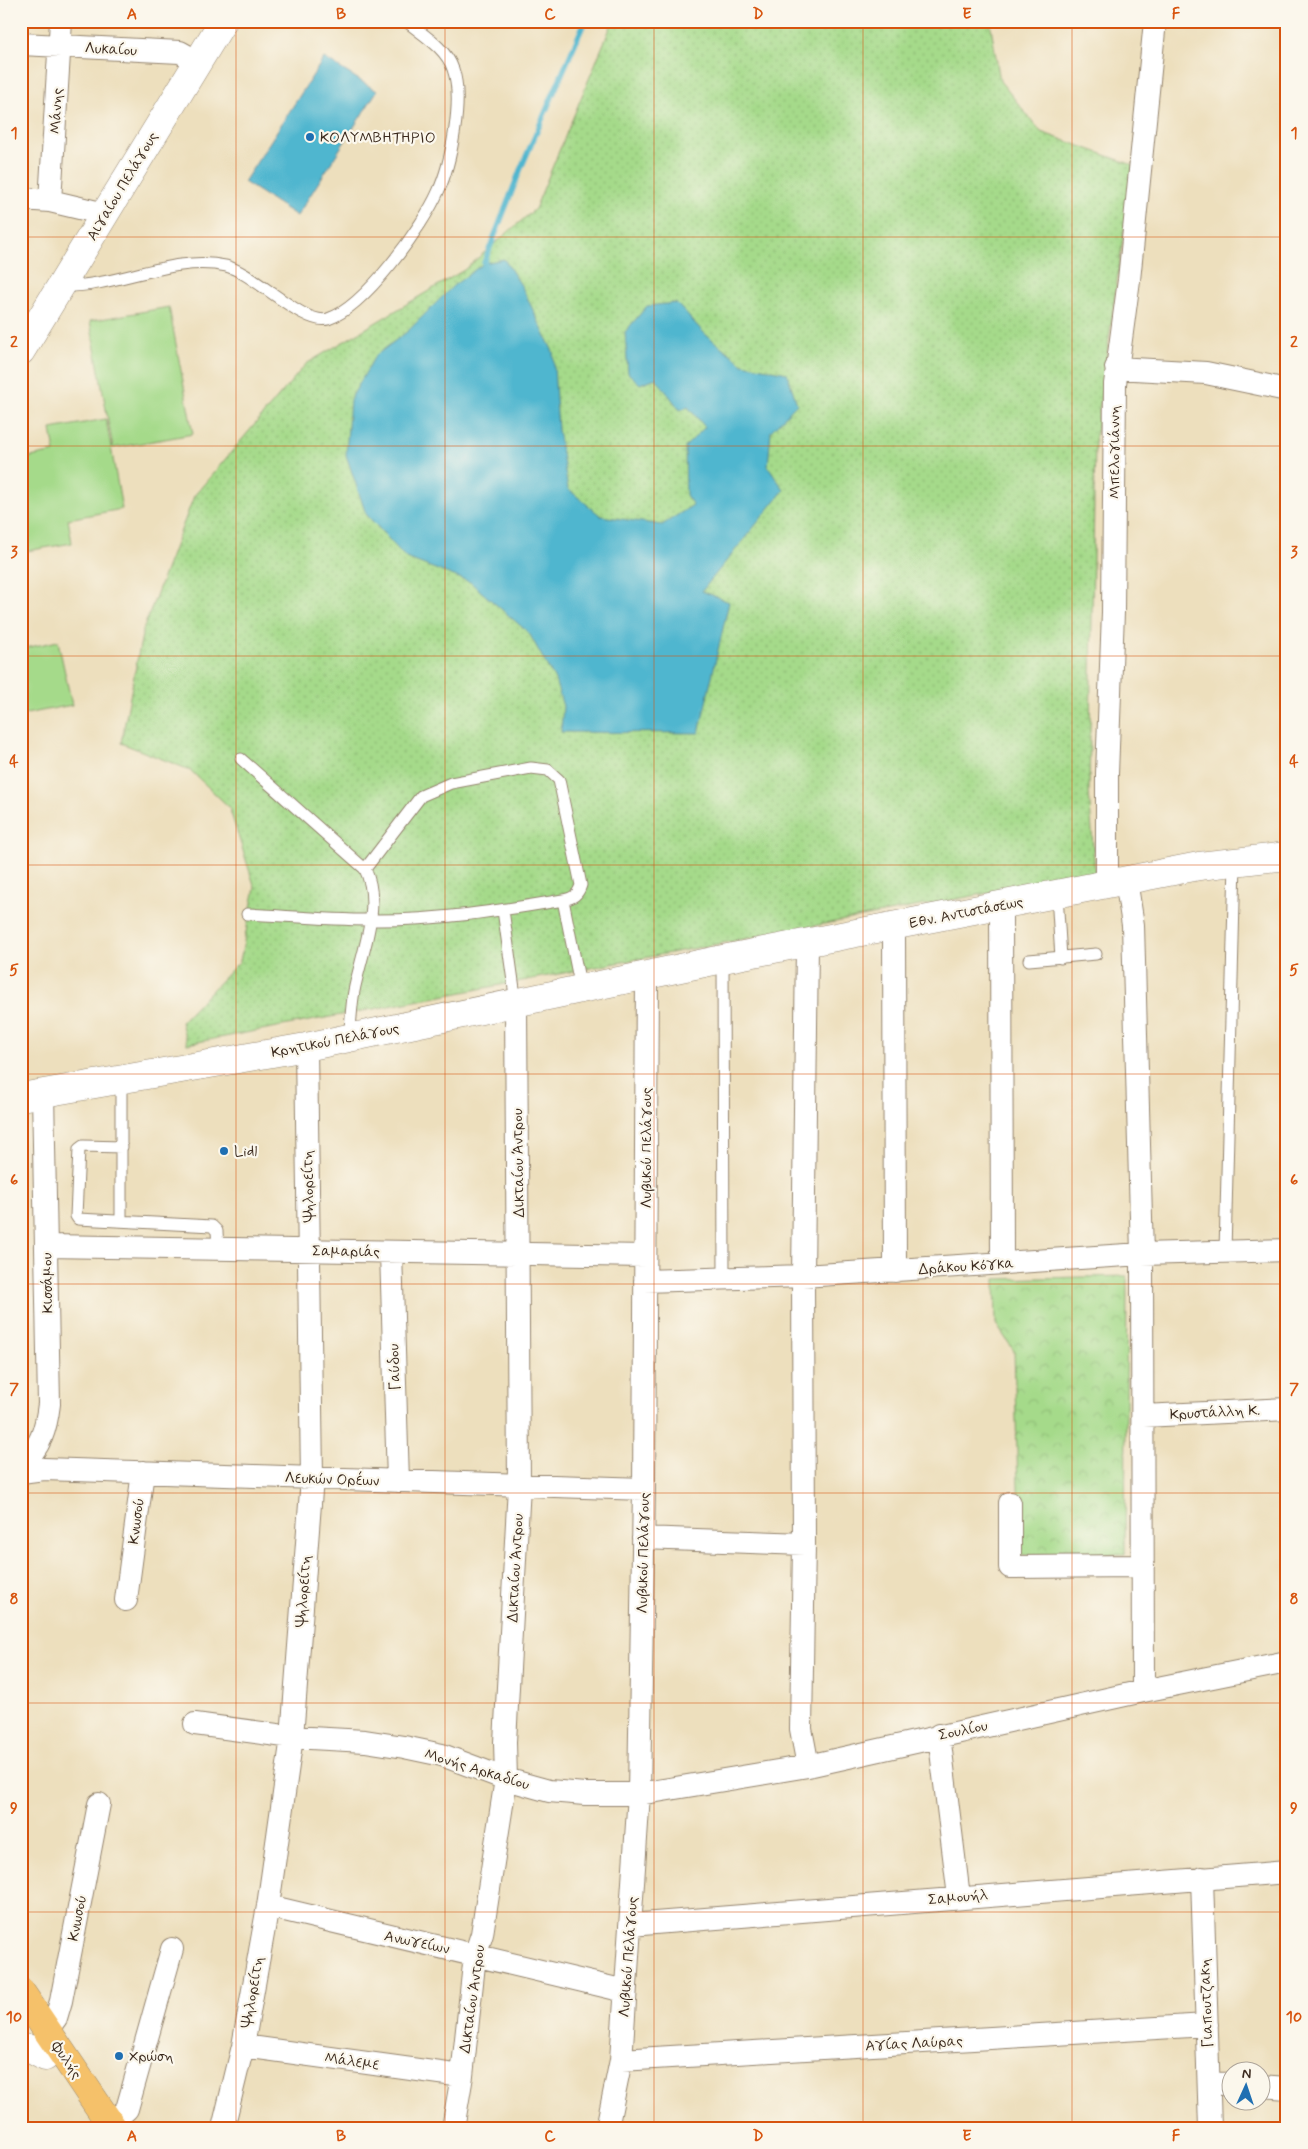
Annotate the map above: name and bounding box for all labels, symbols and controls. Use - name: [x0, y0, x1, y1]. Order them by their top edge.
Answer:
- text: A: [127, 4, 137, 25]
- text: B: [336, 4, 346, 25]
- text: C: [544, 4, 556, 25]
- text: D: [752, 4, 764, 25]
- text: E: [962, 4, 972, 25]
- text: F: [1172, 4, 1181, 25]
- street label: Λυκαίου: [84, 39, 138, 61]
- street label: Μάνης: [46, 87, 68, 135]
- text: 1: [10, 123, 18, 144]
- text: 1: [1290, 123, 1298, 144]
- street label: Αιγαίου Πελάγους: [82, 128, 163, 245]
- place label: ΚΟΛΥΜΒΗΤΗΡΙΟ: [320, 128, 436, 148]
- marker: ΚΟΛΥΜΒΗΤΗΡΙΟ: [304, 131, 316, 143]
- text: 2: [10, 332, 18, 353]
- text: 2: [1290, 332, 1298, 353]
- street label: Μπελογιάννη: [1105, 405, 1125, 499]
- text: 3: [10, 542, 18, 563]
- text: 3: [1290, 542, 1298, 563]
- text: 4: [9, 751, 19, 772]
- text: 4: [1289, 751, 1299, 772]
- street label: Εθν. Αντιστάσεως: [908, 892, 1025, 934]
- text: 5: [9, 960, 19, 981]
- text: 5: [1289, 960, 1299, 981]
- street label: Κρητικού Πελάγους: [269, 1019, 401, 1063]
- street label: Λυβικού Πελάγους: [637, 1087, 657, 1209]
- street label: Δικταίου Άντρου: [508, 1108, 530, 1218]
- place label: Lidl: [234, 1142, 257, 1162]
- marker: Lidl: [218, 1145, 230, 1157]
- street label: Ψηλορείτη: [298, 1150, 320, 1223]
- text: 6: [10, 1170, 18, 1191]
- text: 6: [1290, 1170, 1298, 1191]
- street label: Σαμαριάς: [312, 1241, 380, 1263]
- street label: Κισσάμου: [37, 1252, 59, 1313]
- street label: Δράκου Κόγκα: [918, 1254, 1015, 1280]
- street label: Γαύδου: [384, 1343, 406, 1391]
- text: 7: [9, 1379, 19, 1400]
- text: 7: [1289, 1379, 1299, 1400]
- street label: Κρυστάλλη Κ.: [1169, 1401, 1261, 1425]
- street label: Λευκών Ορέων: [284, 1468, 380, 1492]
- street label: Λυβικού Πελάγους: [633, 1492, 655, 1614]
- street label: Κνωσού: [124, 1497, 150, 1545]
- street label: Δικταίου Άντρου: [503, 1513, 529, 1623]
- street label: Ψηλορείτη: [291, 1554, 317, 1629]
- text: 8: [9, 1589, 19, 1610]
- text: 8: [1289, 1589, 1299, 1610]
- street label: Σουλίου: [937, 1716, 990, 1746]
- street label: Μονής Αρκαδίου: [422, 1744, 532, 1796]
- text: 9: [10, 1798, 18, 1819]
- text: 9: [1290, 1798, 1298, 1819]
- street label: Σαμουήλ: [927, 1885, 990, 1911]
- street label: Κνωσού: [64, 1893, 92, 1943]
- street label: Λυβικού Πελάγους: [615, 1896, 643, 2018]
- street label: Ανωγείων: [382, 1926, 452, 1960]
- street label: Δικταίου Άντρου: [455, 1943, 491, 2055]
- street label: Ψηλορείτη: [237, 1955, 269, 2030]
- street label: Γιαπουτζακη: [1195, 1958, 1219, 2048]
- text: 10: [6, 2007, 22, 2028]
- text: 10: [1286, 2007, 1302, 2028]
- street label: Αγίας Λαύρας: [865, 2031, 964, 2057]
- street label: Φυλής: [46, 2037, 86, 2084]
- place label: Χρώση: [129, 2047, 174, 2067]
- street label: Μάλεμε: [323, 2048, 381, 2076]
- marker: Χρώση: [113, 2050, 125, 2062]
- north arrow: [1220, 2062, 1270, 2112]
- text: N: [1241, 2065, 1252, 2083]
- text: A: [127, 2126, 137, 2147]
- text: B: [336, 2126, 346, 2147]
- text: C: [544, 2126, 556, 2147]
- text: D: [752, 2126, 764, 2147]
- text: E: [962, 2126, 972, 2147]
- text: F: [1172, 2126, 1181, 2147]

